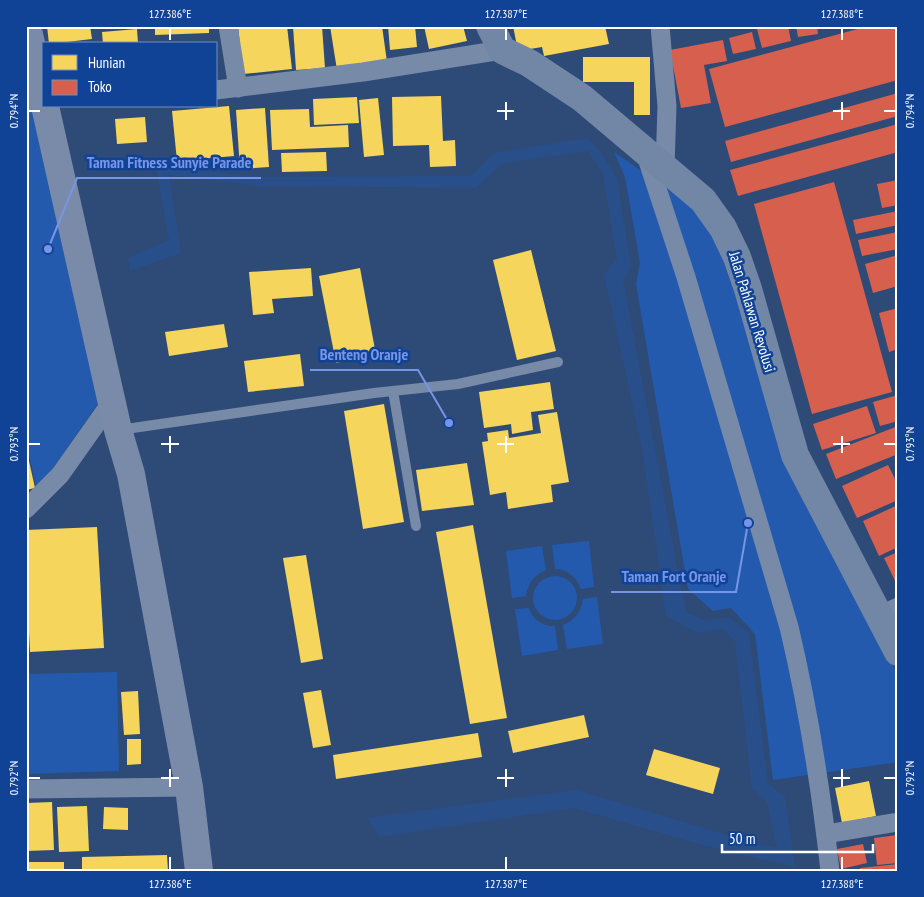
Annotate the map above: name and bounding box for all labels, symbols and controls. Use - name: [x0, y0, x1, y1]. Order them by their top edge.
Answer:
- text: 127.386°E: [149, 6, 191, 21]
- text: 127.387°E: [485, 6, 527, 21]
- text: 127.388°E: [821, 6, 863, 21]
- legend: [42, 42, 218, 108]
- text: Hunian: [88, 53, 125, 72]
- text: Toko: [88, 77, 112, 96]
- text: 0.794°N: [6, 94, 21, 128]
- text: 0.794°N: [902, 94, 917, 128]
- callout: Taman Fitness Sunyie Parade: [77, 147, 261, 178]
- text: Taman Fitness Sunyie Parade: [87, 152, 251, 172]
- street label: Jalan Pahlawan Revolusi: [725, 248, 780, 374]
- callout: Benteng Oranje: [310, 339, 418, 370]
- text: Benteng Oranje: [320, 344, 408, 364]
- text: 0.793°N: [6, 427, 21, 461]
- text: 0.793°N: [902, 427, 917, 461]
- callout: Taman Fort Oranje: [611, 561, 736, 592]
- text: Taman Fort Oranje: [622, 566, 727, 586]
- text: 0.792°N: [6, 761, 21, 795]
- text: 0.792°N: [902, 761, 917, 795]
- scale bar: [722, 822, 873, 854]
- text: 50 m: [729, 829, 755, 848]
- text: 127.386°E: [149, 876, 191, 891]
- text: 127.387°E: [485, 876, 527, 891]
- text: 127.388°E: [821, 876, 863, 891]

